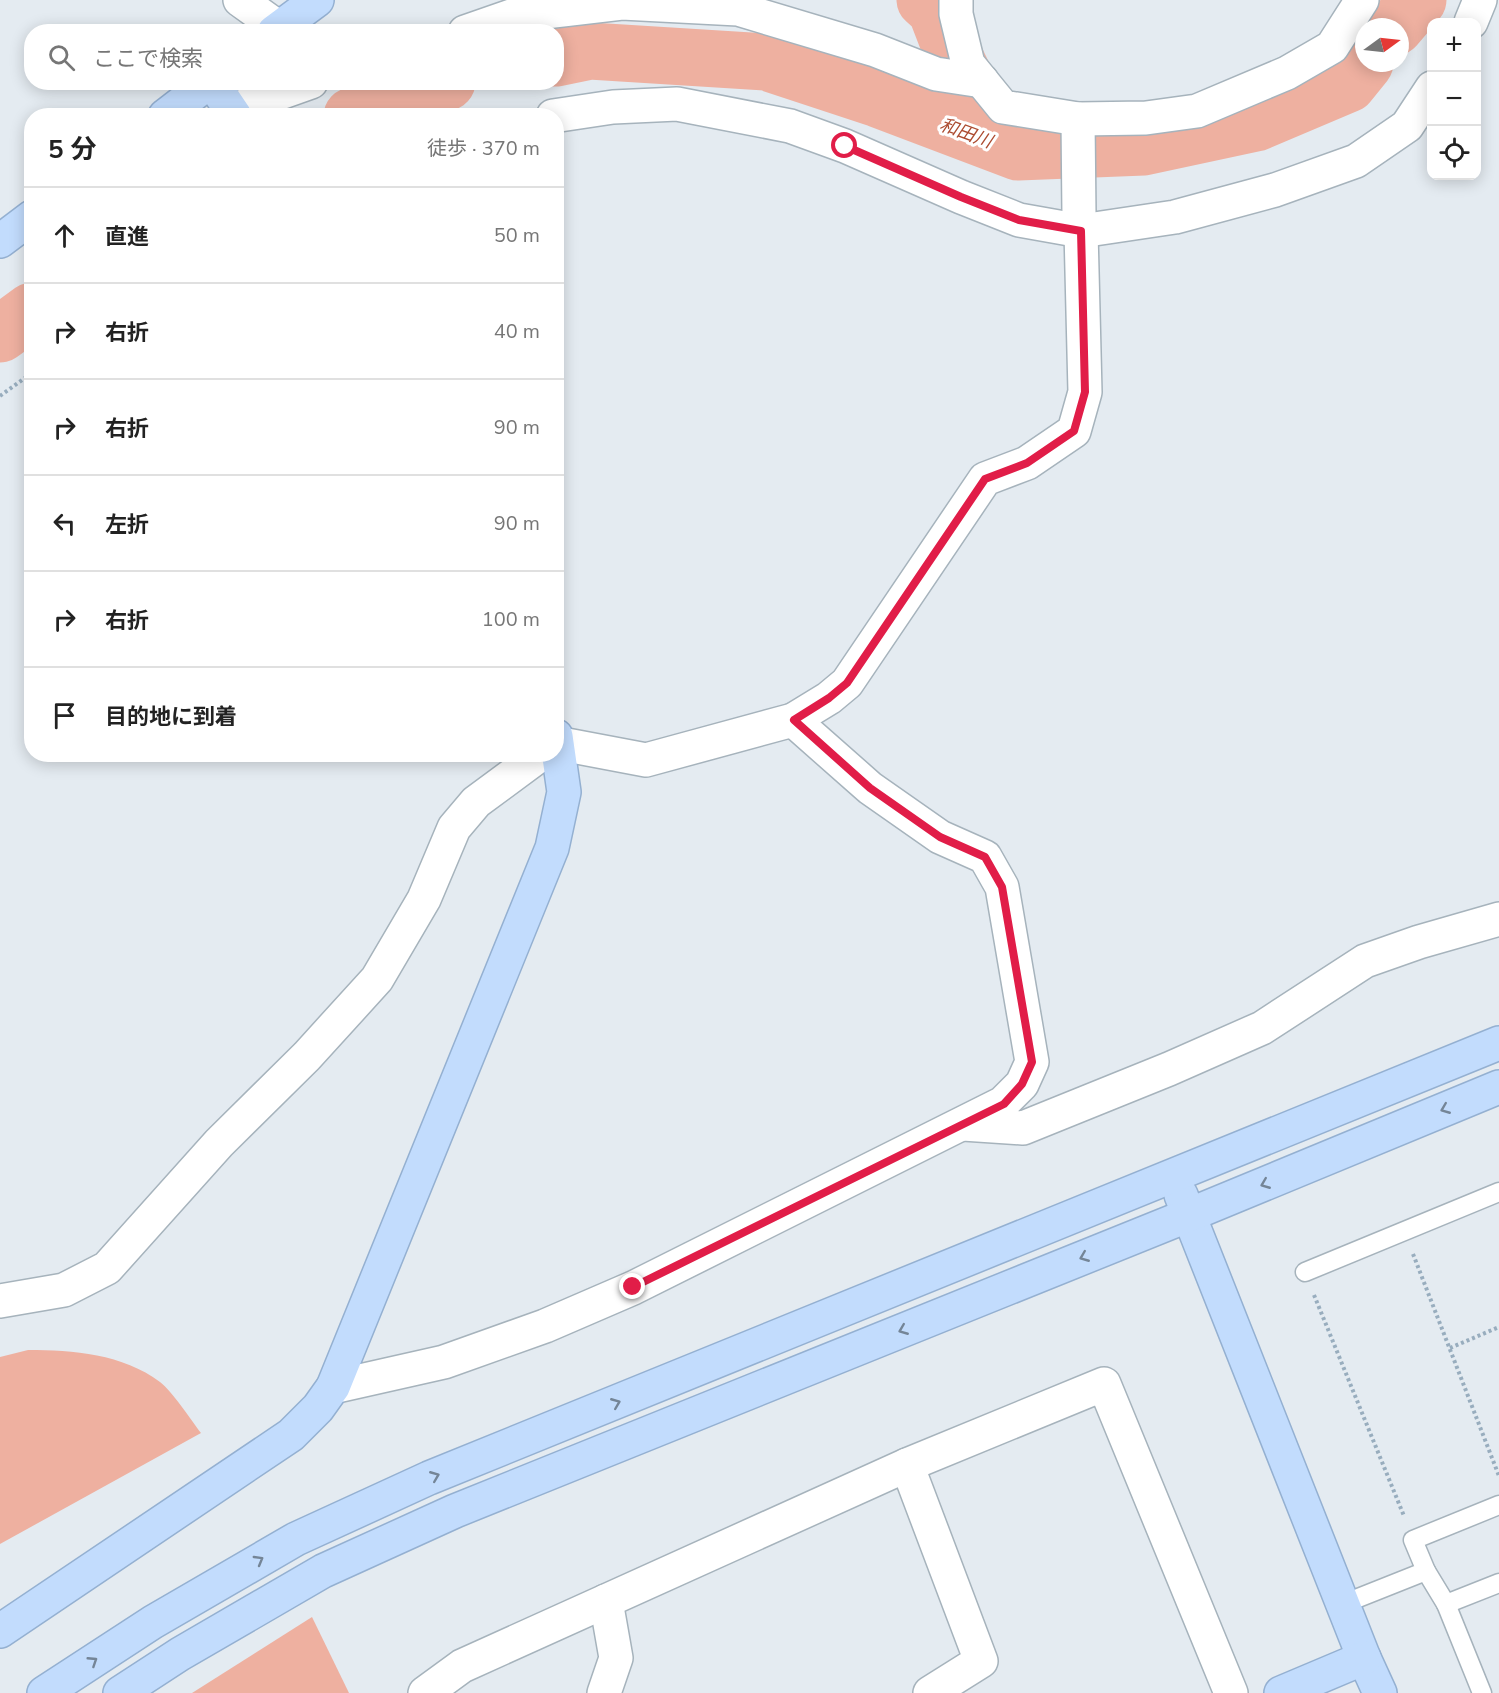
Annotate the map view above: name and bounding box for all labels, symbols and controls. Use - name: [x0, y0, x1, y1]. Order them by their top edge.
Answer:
- north arrow: [1355, 18, 1409, 72]
- map controls: [1427, 18, 1481, 180]
- button: +: [1427, 18, 1481, 72]
- search box: [24, 24, 564, 90]
- icon: search: [45, 41, 78, 74]
- text: ここで検索: [93, 44, 203, 74]
- button: −: [1427, 72, 1481, 126]
- water label: 和田川: [937, 112, 997, 154]
- button: locate: [1427, 126, 1481, 180]
- text: 5 分: [48, 132, 97, 167]
- route start: [831, 132, 857, 158]
- text: 徒歩 · 370 m: [427, 135, 540, 162]
- icon: ahead: [48, 219, 81, 252]
- text: 直進: [105, 222, 149, 252]
- text: 50 m: [494, 222, 540, 249]
- icon: right: [48, 315, 81, 348]
- text: 右折: [105, 318, 149, 348]
- text: 40 m: [494, 318, 540, 345]
- icon: right: [48, 411, 81, 444]
- text: 右折: [105, 414, 149, 444]
- text: 90 m: [494, 414, 540, 441]
- icon: left: [48, 507, 81, 540]
- text: 左折: [105, 510, 149, 540]
- text: 90 m: [494, 510, 540, 537]
- icon: right: [48, 603, 81, 636]
- text: 右折: [105, 606, 149, 636]
- text: 100 m: [482, 606, 540, 633]
- icon: arrive: [48, 699, 81, 732]
- text: 目的地に到着: [105, 702, 237, 732]
- one-way arrow: [1440, 1102, 1451, 1114]
- one-way arrow: [1260, 1177, 1271, 1189]
- one-way arrow: [1079, 1250, 1090, 1262]
- route end: [619, 1273, 645, 1299]
- one-way arrow: [898, 1323, 909, 1335]
- one-way arrow: [610, 1398, 621, 1410]
- one-way arrow: [429, 1471, 440, 1483]
- one-way arrow: [253, 1556, 264, 1567]
- one-way arrow: [87, 1657, 97, 1669]

